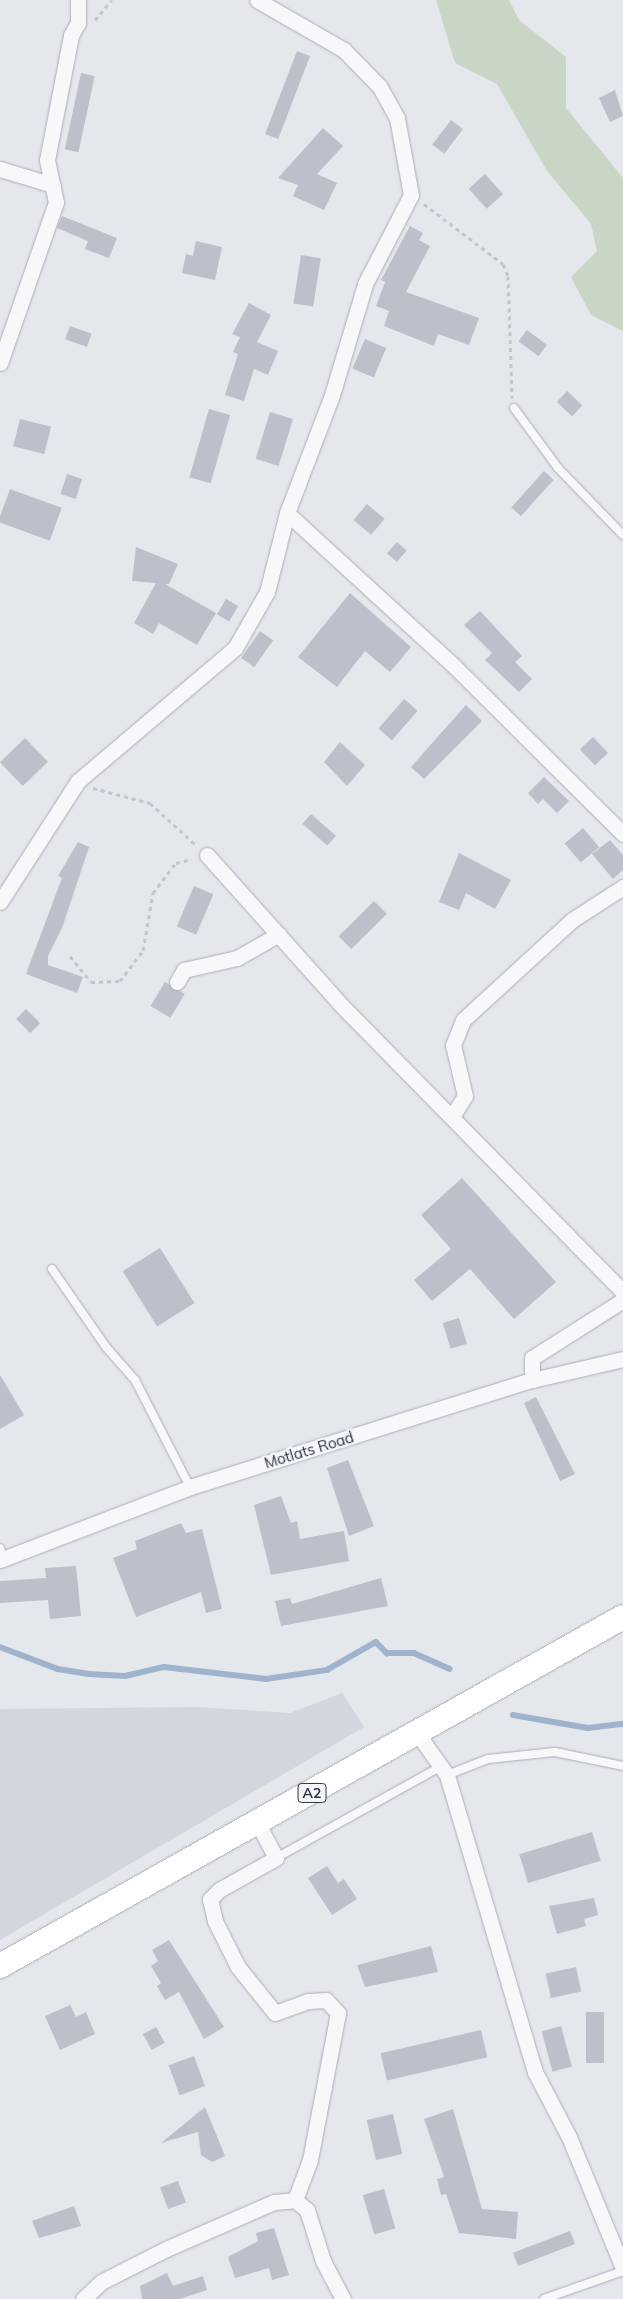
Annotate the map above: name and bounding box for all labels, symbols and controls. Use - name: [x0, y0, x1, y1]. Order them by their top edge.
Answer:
- street label: Motlats Road: [262, 1428, 356, 1472]
- road number: A2: [297, 1782, 327, 1805]

